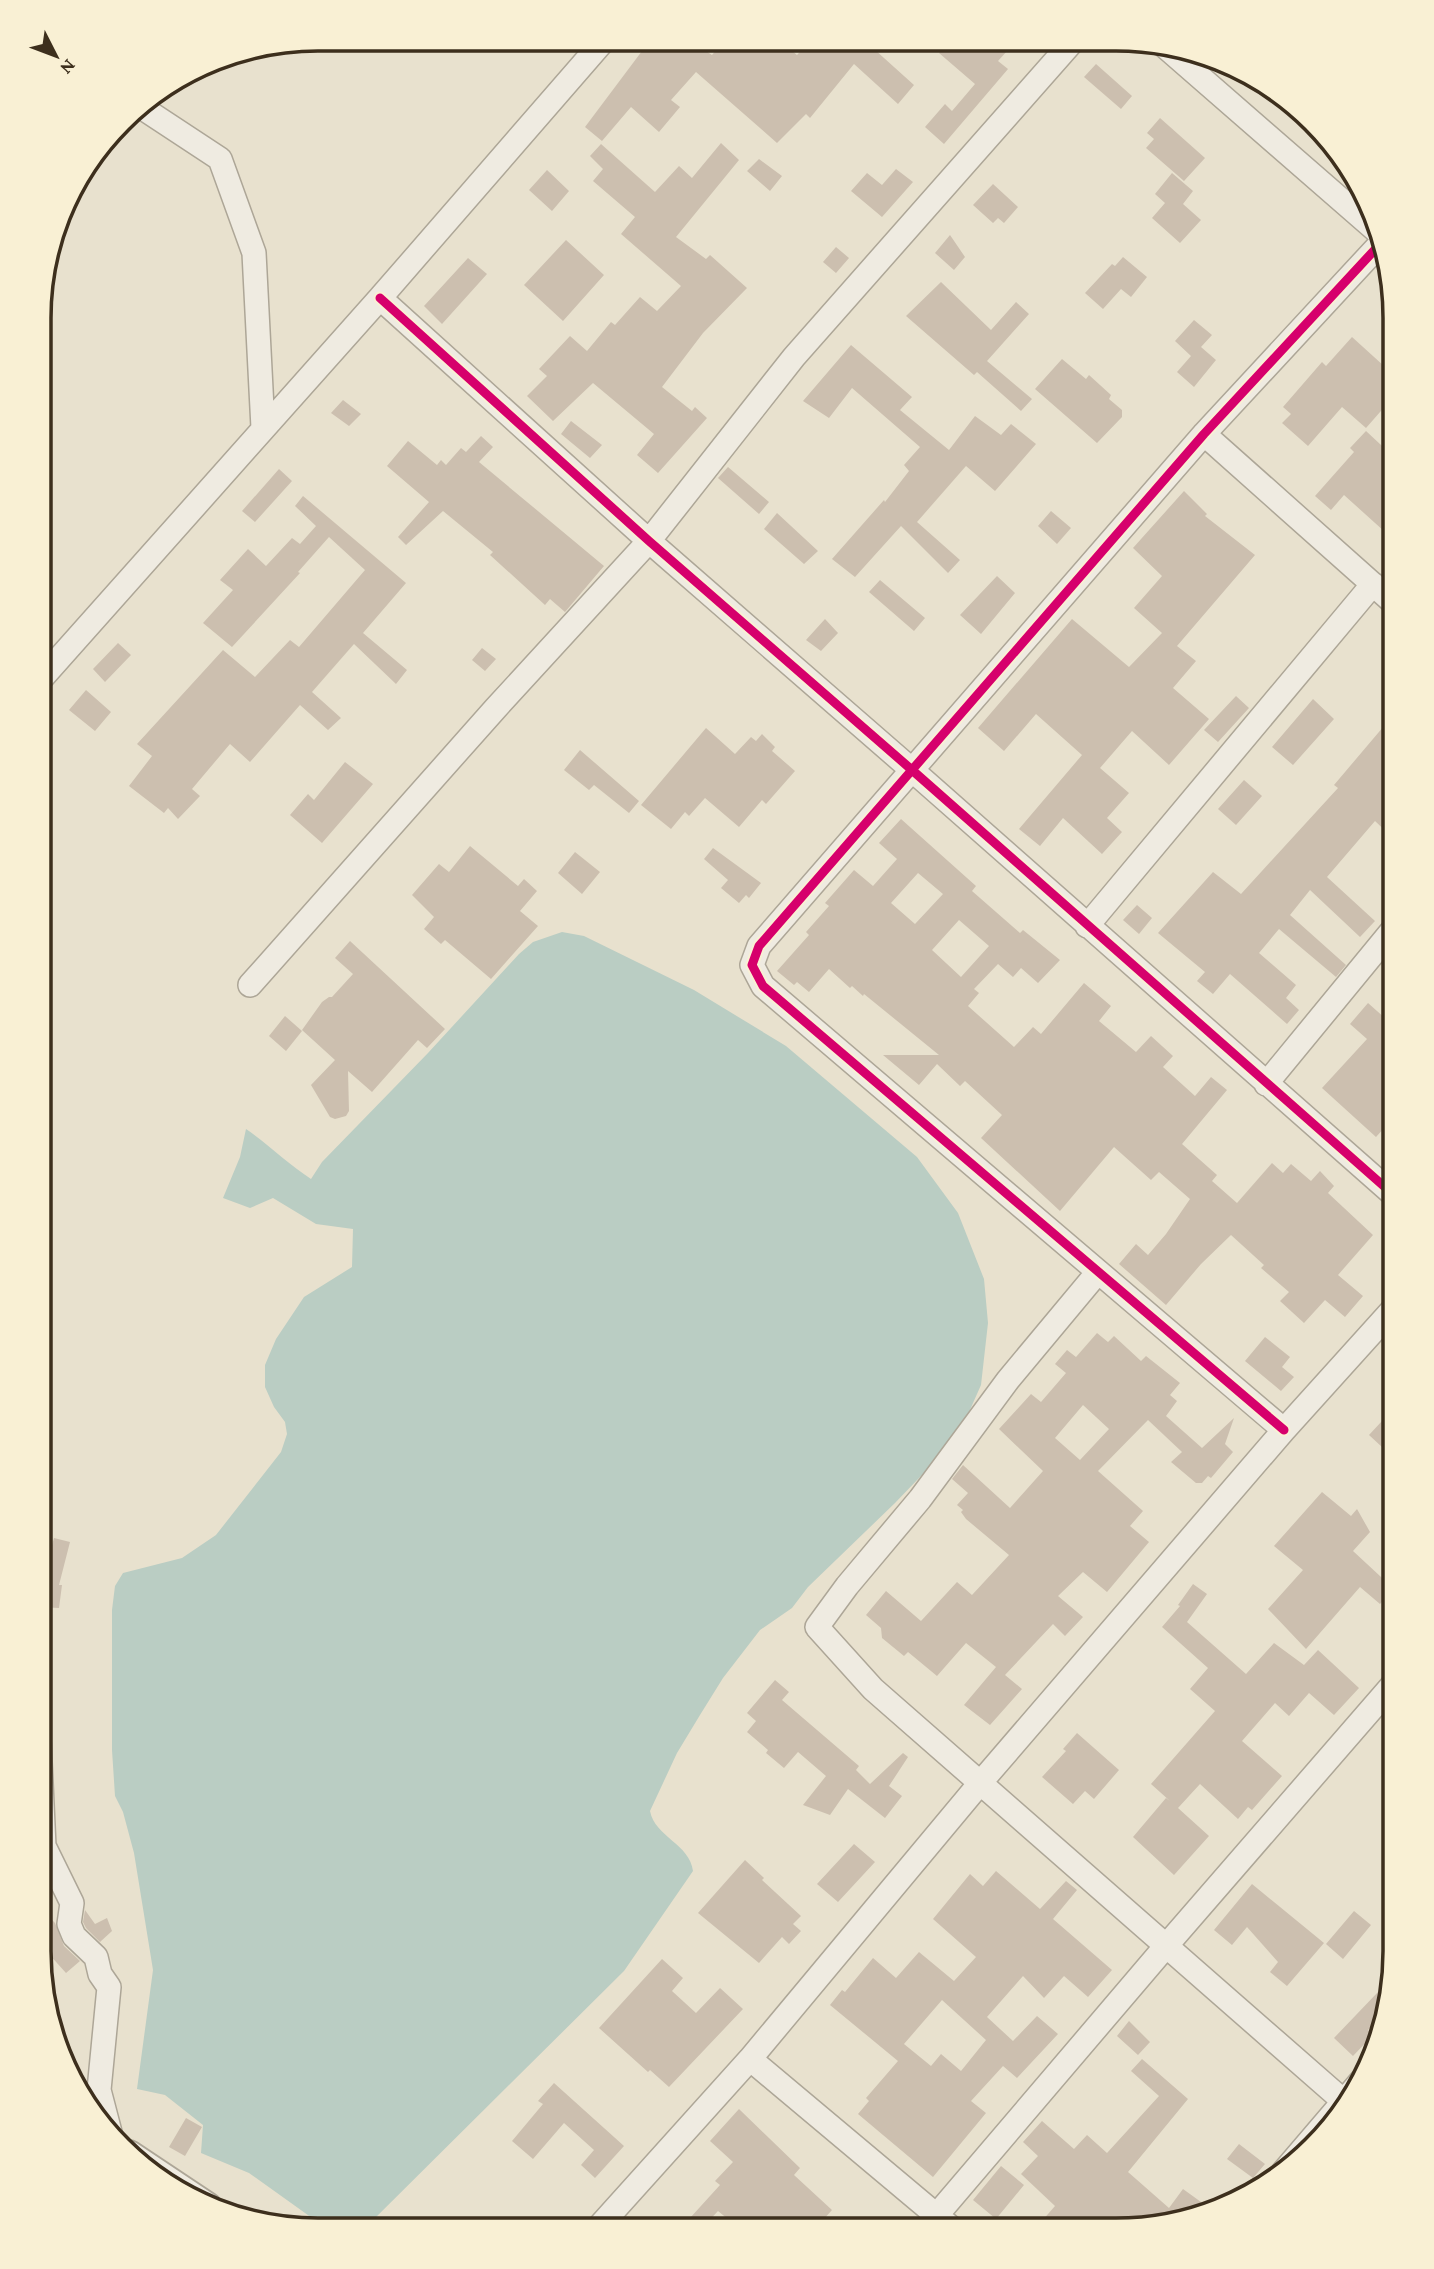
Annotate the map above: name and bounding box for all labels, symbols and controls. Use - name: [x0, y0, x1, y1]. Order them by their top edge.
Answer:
- north arrow: [21, 21, 91, 91]
- text: N: [56, 55, 80, 79]

